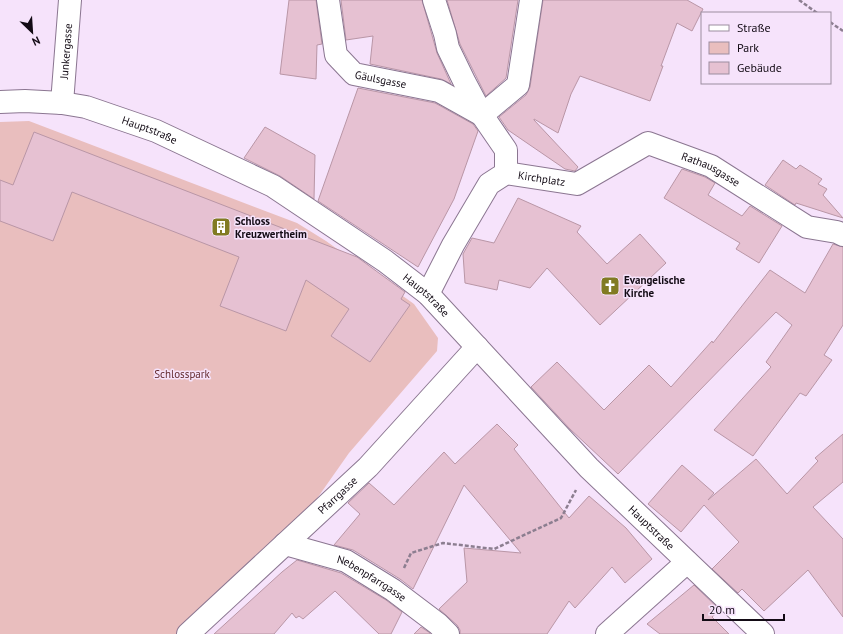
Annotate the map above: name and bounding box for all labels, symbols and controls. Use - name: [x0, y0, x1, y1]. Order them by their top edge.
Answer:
- north arrow: [12, 12, 52, 52]
- legend: [701, 12, 831, 84]
- text: Straße: [737, 20, 771, 35]
- street label: Junkergasse: [57, 22, 75, 81]
- text: N: [30, 33, 42, 49]
- text: Park: [737, 40, 759, 55]
- text: Gebäude: [737, 60, 782, 75]
- street label: Gäulsgasse: [354, 67, 408, 91]
- street label: Hauptstraße: [120, 113, 180, 147]
- street label: Rathausgasse: [680, 149, 743, 190]
- street label: Kirchplatz: [517, 168, 566, 189]
- place label: Schloss Kreuzwertheim: [235, 214, 307, 241]
- building icon: Schloss Kreuzwertheim: [210, 216, 232, 238]
- street label: Hauptstraße: [400, 270, 453, 320]
- place label: Evangelische Kirche: [624, 273, 686, 300]
- church icon: Evangelische Kirche: [599, 275, 621, 297]
- park label: Schlosspark: [154, 367, 211, 381]
- street label: Pfarrgasse: [315, 473, 361, 517]
- street label: Hauptstraße: [626, 502, 678, 553]
- street label: Nebenpfarrgasse: [336, 552, 410, 605]
- scale bar: [703, 596, 784, 622]
- text: 20 m: [709, 602, 735, 617]

